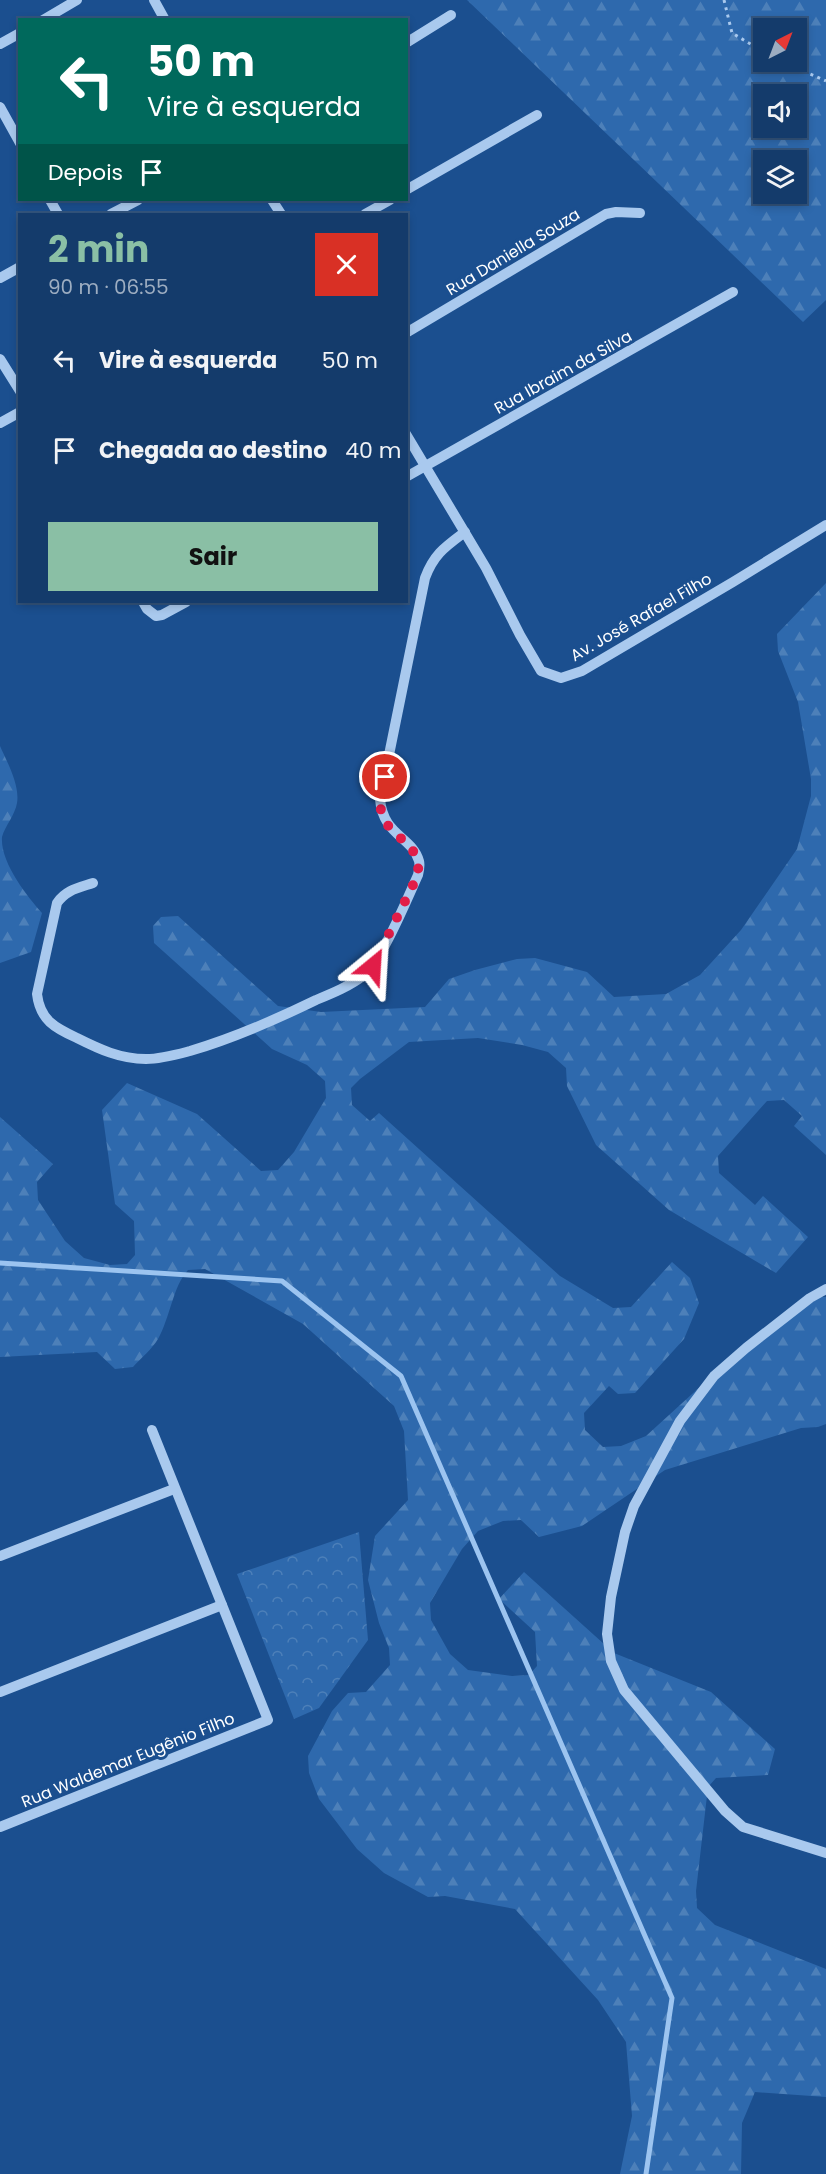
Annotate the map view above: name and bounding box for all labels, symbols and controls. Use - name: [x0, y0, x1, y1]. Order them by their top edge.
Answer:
- north arrow: [753, 18, 807, 72]
- map controls: [753, 18, 807, 204]
- text: 50 m: [147, 32, 255, 91]
- icon: left: [48, 42, 126, 120]
- button: sound: [753, 84, 807, 138]
- text: Vire à esquerda: [147, 88, 361, 125]
- button: layers: [753, 150, 807, 204]
- icon: arrive: [135, 156, 168, 189]
- text: Depois: [48, 157, 123, 188]
- street label: Rua Daniella Souza: [442, 203, 584, 301]
- text: 2 min: [48, 224, 149, 275]
- button: close: [315, 233, 378, 296]
- text: 90 m · 06:55: [48, 273, 169, 301]
- street label: Rua Ibraim da Silva: [490, 325, 636, 419]
- icon: left: [48, 344, 81, 377]
- text: Vire à esquerda: [99, 345, 277, 376]
- text: 50 m: [322, 345, 378, 376]
- icon: arrive: [48, 434, 81, 467]
- text: Chegada ao destino: [99, 435, 327, 466]
- text: 40 m: [345, 435, 401, 466]
- button: Sair: [48, 522, 378, 591]
- street label: Av. José Rafael Filho: [566, 567, 716, 667]
- pin: [359, 751, 410, 802]
- icon: arrive: [368, 760, 401, 793]
- position arrow: [341, 934, 405, 998]
- street label: Rua Waldemar Eugênio Filho: [18, 1707, 238, 1813]

